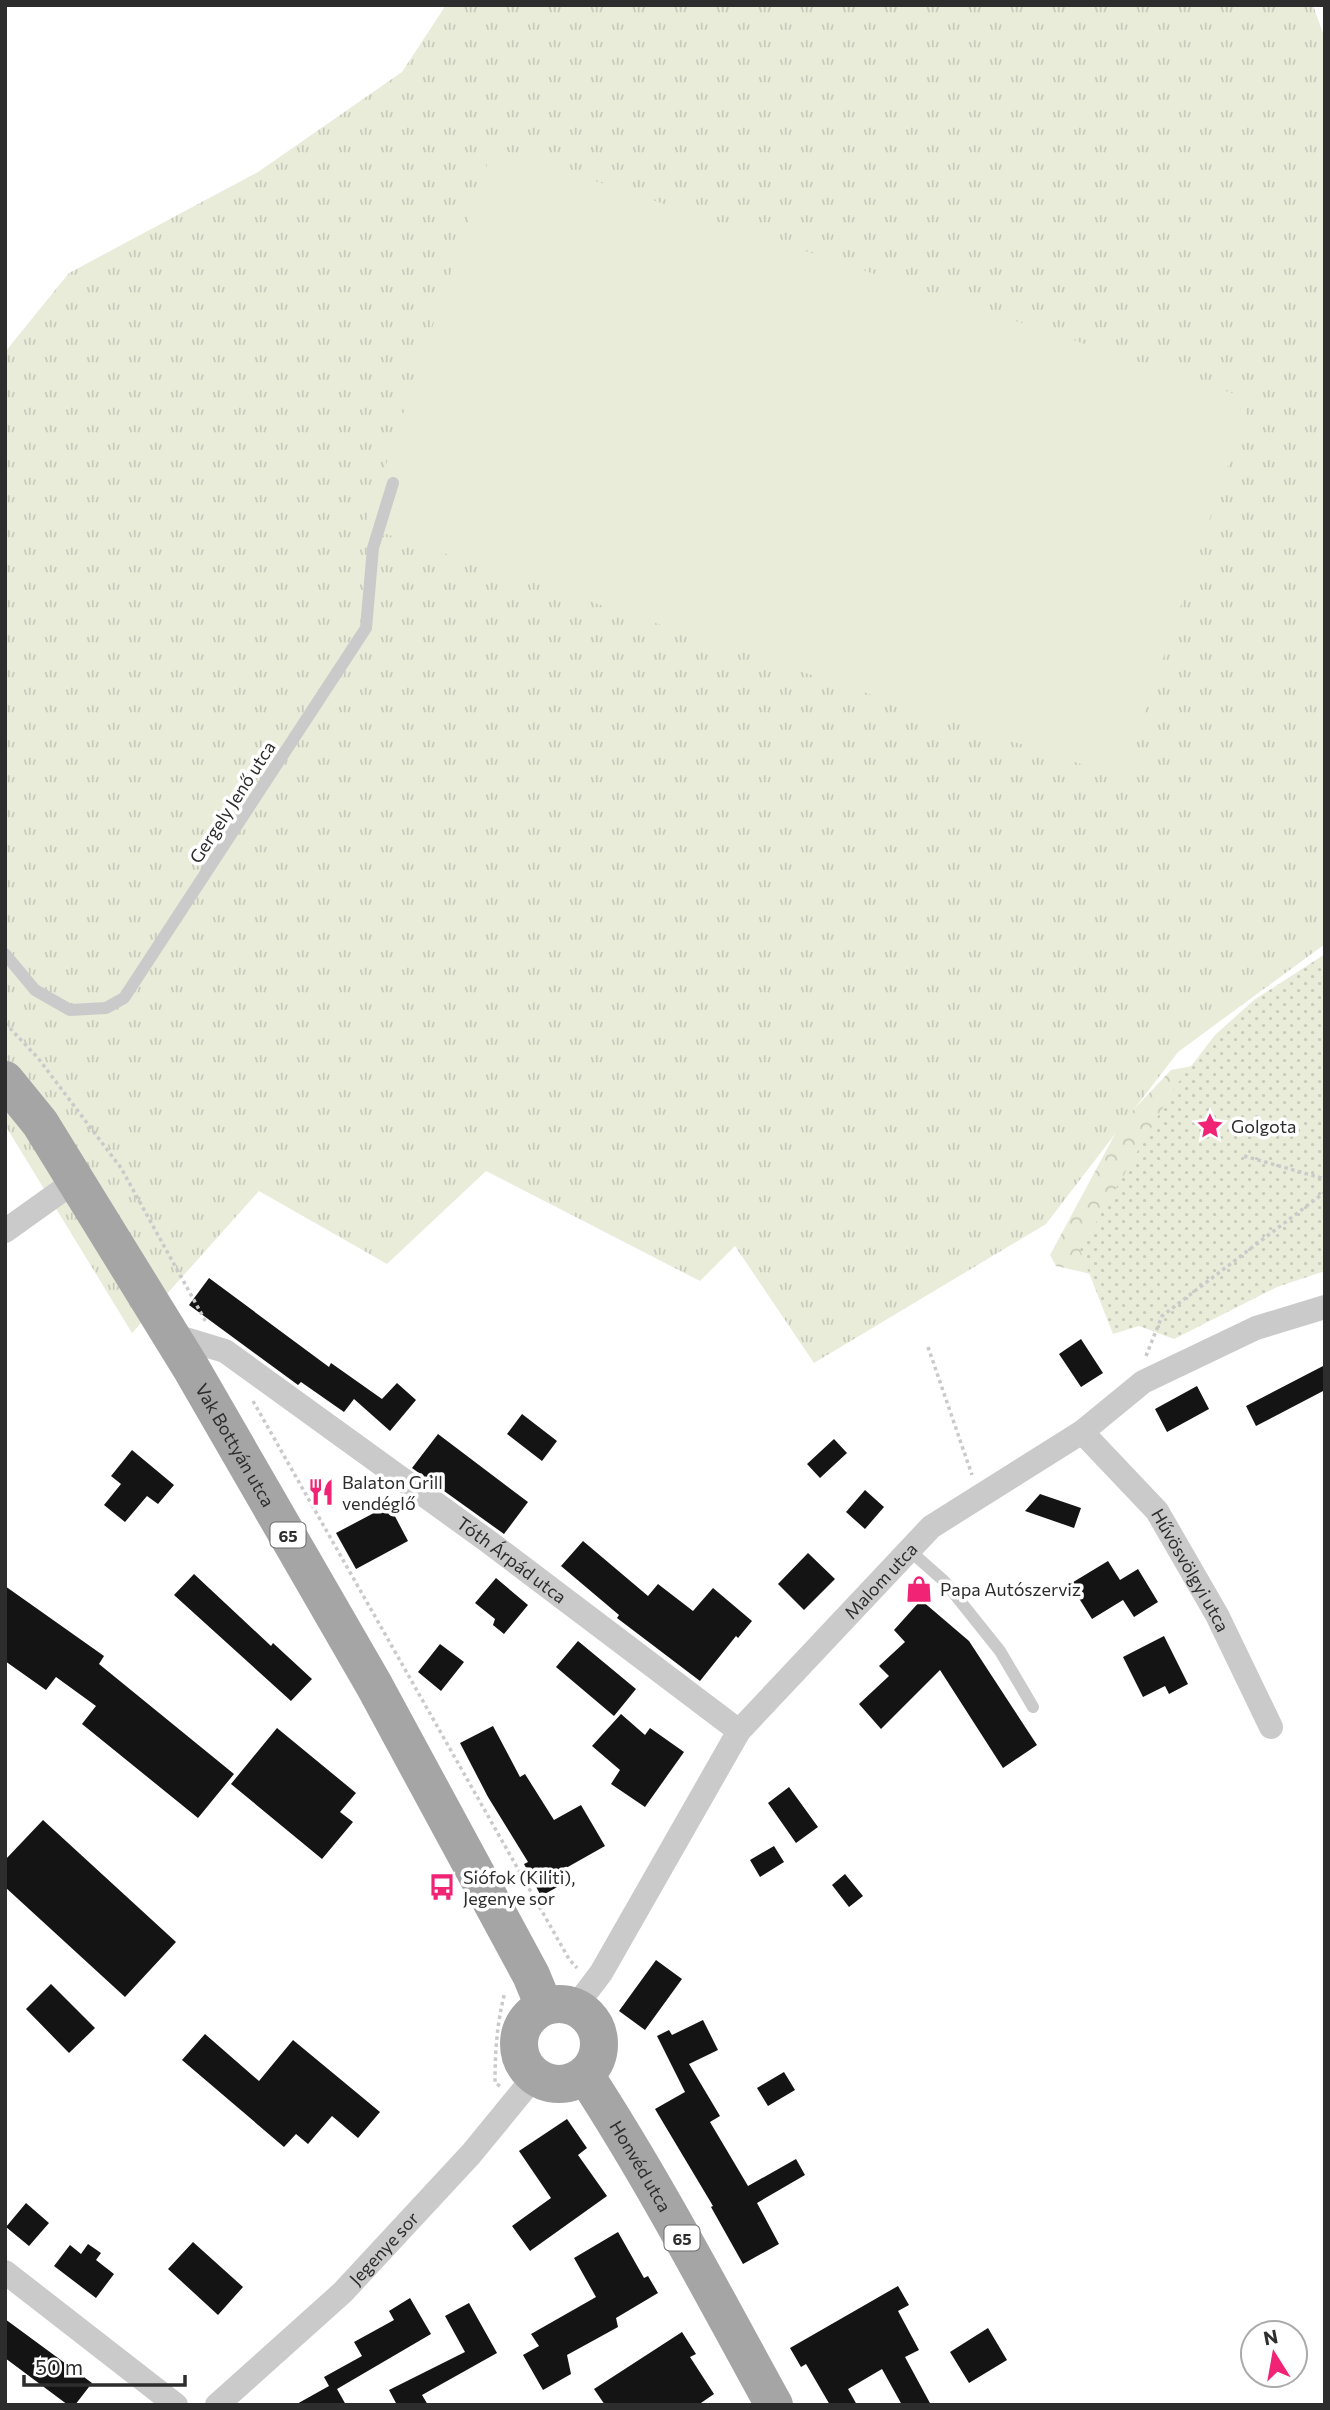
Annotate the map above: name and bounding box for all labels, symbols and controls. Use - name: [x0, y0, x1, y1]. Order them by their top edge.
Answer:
- street label: Gergely Jenő utca: [184, 737, 280, 867]
- place icon: Golgota: [1195, 1111, 1225, 1141]
- place label: Golgota: [1231, 1115, 1297, 1137]
- street label: Vak Bottyán utca: [191, 1379, 280, 1511]
- place label: Balaton Grill vendéglő: [342, 1471, 443, 1514]
- restaurant icon: Balaton Grill vendéglő: [306, 1477, 336, 1507]
- street label: Hűvösvölgyi utca: [1147, 1505, 1234, 1635]
- street label: Tóth Árpád utca: [453, 1512, 571, 1608]
- road number: 65: [270, 1522, 306, 1548]
- street label: Malom utca: [839, 1538, 922, 1623]
- shop icon: Papa Autószerviz: [904, 1574, 934, 1604]
- place label: Papa Autószerviz: [940, 1578, 1081, 1600]
- place label: Siófok (Kiliti), Jegenye sor: [463, 1866, 575, 1909]
- bus stop icon: Siófok (Kiliti), Jegenye sor: [427, 1872, 457, 1902]
- street label: Honvéd utca: [605, 2116, 676, 2216]
- street label: Jegenye sor: [344, 2207, 423, 2289]
- road number: 65: [664, 2226, 700, 2250]
- north arrow: [1239, 2319, 1309, 2389]
- text: N: [1261, 2324, 1280, 2349]
- scale bar: [24, 2344, 186, 2388]
- text: 50 m: [35, 2354, 83, 2379]

